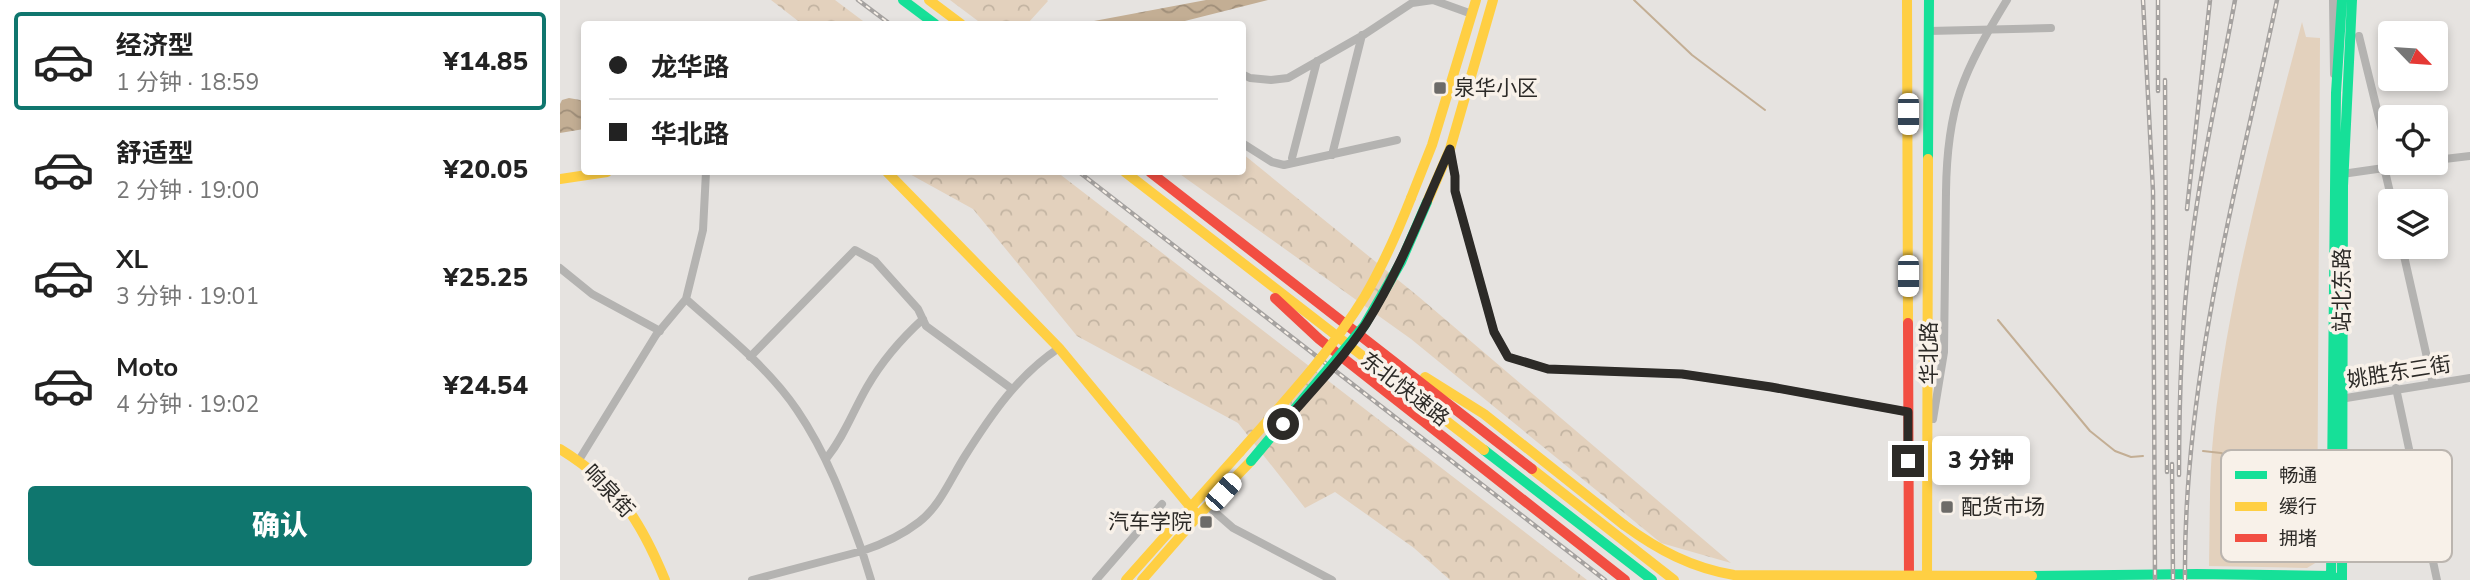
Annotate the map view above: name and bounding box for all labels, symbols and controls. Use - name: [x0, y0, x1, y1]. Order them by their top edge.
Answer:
- north arrow: [2378, 21, 2448, 91]
- map controls: [2378, 21, 2448, 259]
- text: 经济型: [116, 28, 194, 63]
- icon: car: [32, 30, 95, 93]
- text: ¥14.85: [443, 44, 528, 79]
- text: 龙华路: [651, 50, 729, 85]
- text: 1 分钟 · 18:59: [116, 67, 259, 98]
- place label: 泉华小区: [1454, 74, 1538, 102]
- marker: 泉华小区: [1432, 80, 1448, 96]
- car: [1898, 93, 1919, 135]
- button: locate: [2378, 105, 2448, 175]
- text: 华北路: [651, 117, 729, 152]
- text: 舒适型: [116, 136, 194, 171]
- icon: car: [32, 138, 95, 201]
- text: ¥20.05: [443, 152, 528, 187]
- text: 2 分钟 · 19:00: [116, 175, 259, 206]
- button: layers: [2378, 189, 2448, 259]
- text: XL: [116, 242, 148, 277]
- icon: car: [32, 246, 95, 309]
- street label: 站北东路: [2328, 248, 2356, 332]
- car: [1898, 255, 1919, 297]
- text: ¥25.25: [443, 260, 528, 295]
- text: 3 分钟 · 19:01: [116, 281, 259, 312]
- street label: 华北路: [1915, 322, 1943, 385]
- street label: 东北快速路: [1355, 346, 1455, 432]
- text: Moto: [116, 350, 178, 385]
- street label: 姚胜东三街: [2345, 350, 2453, 394]
- icon: car: [32, 354, 95, 417]
- text: ¥24.54: [443, 368, 528, 403]
- text: 4 分钟 · 19:02: [116, 389, 259, 420]
- route start: [1267, 408, 1299, 440]
- callout: 3 分钟: [1932, 436, 2030, 486]
- route end: [1892, 445, 1924, 477]
- text: 3 分钟: [1948, 445, 2014, 476]
- legend: [2221, 450, 2452, 562]
- street label: 响泉街: [577, 458, 641, 524]
- text: 畅通: [2279, 463, 2317, 489]
- car: [1202, 469, 1245, 515]
- button: 确认: [28, 486, 532, 566]
- place label: 配货市场: [1961, 493, 2045, 521]
- text: 缓行: [2279, 494, 2317, 520]
- marker: 配货市场: [1939, 499, 1955, 515]
- place label: 汽车学院: [1108, 508, 1192, 536]
- marker: 汽车学院: [1198, 514, 1214, 530]
- text: 拥堵: [2279, 526, 2317, 552]

